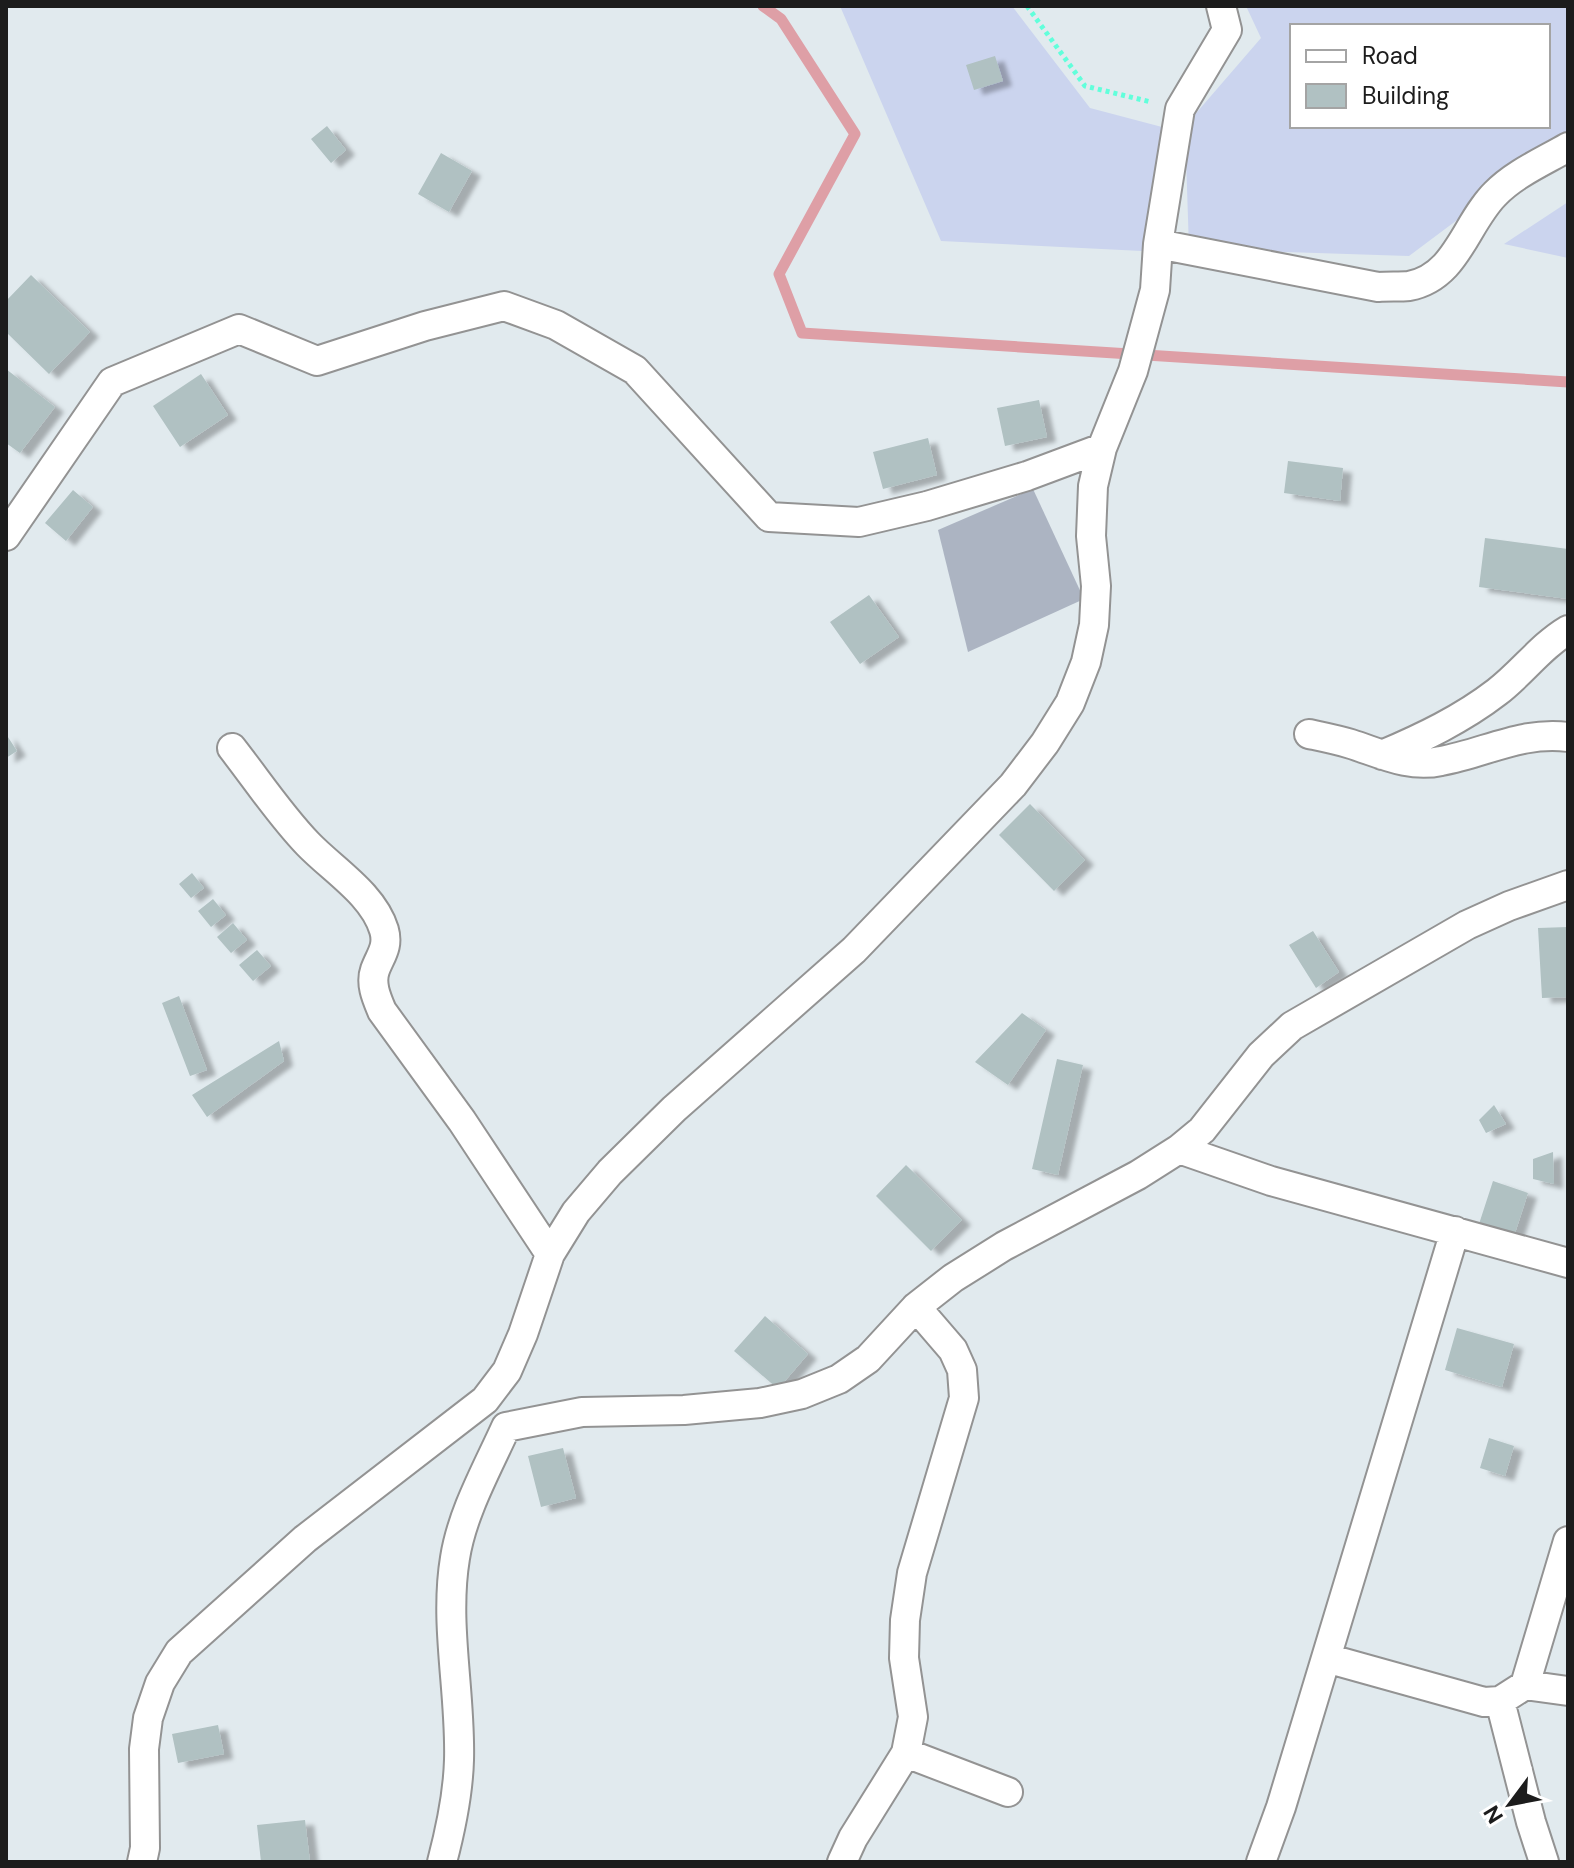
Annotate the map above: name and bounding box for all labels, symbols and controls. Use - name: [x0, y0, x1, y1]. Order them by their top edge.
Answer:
- legend: [1290, 24, 1550, 128]
- text: Road: [1362, 40, 1418, 71]
- text: Building: [1362, 80, 1449, 111]
- north arrow: [1470, 1764, 1550, 1844]
- text: N: [1477, 1800, 1510, 1829]

